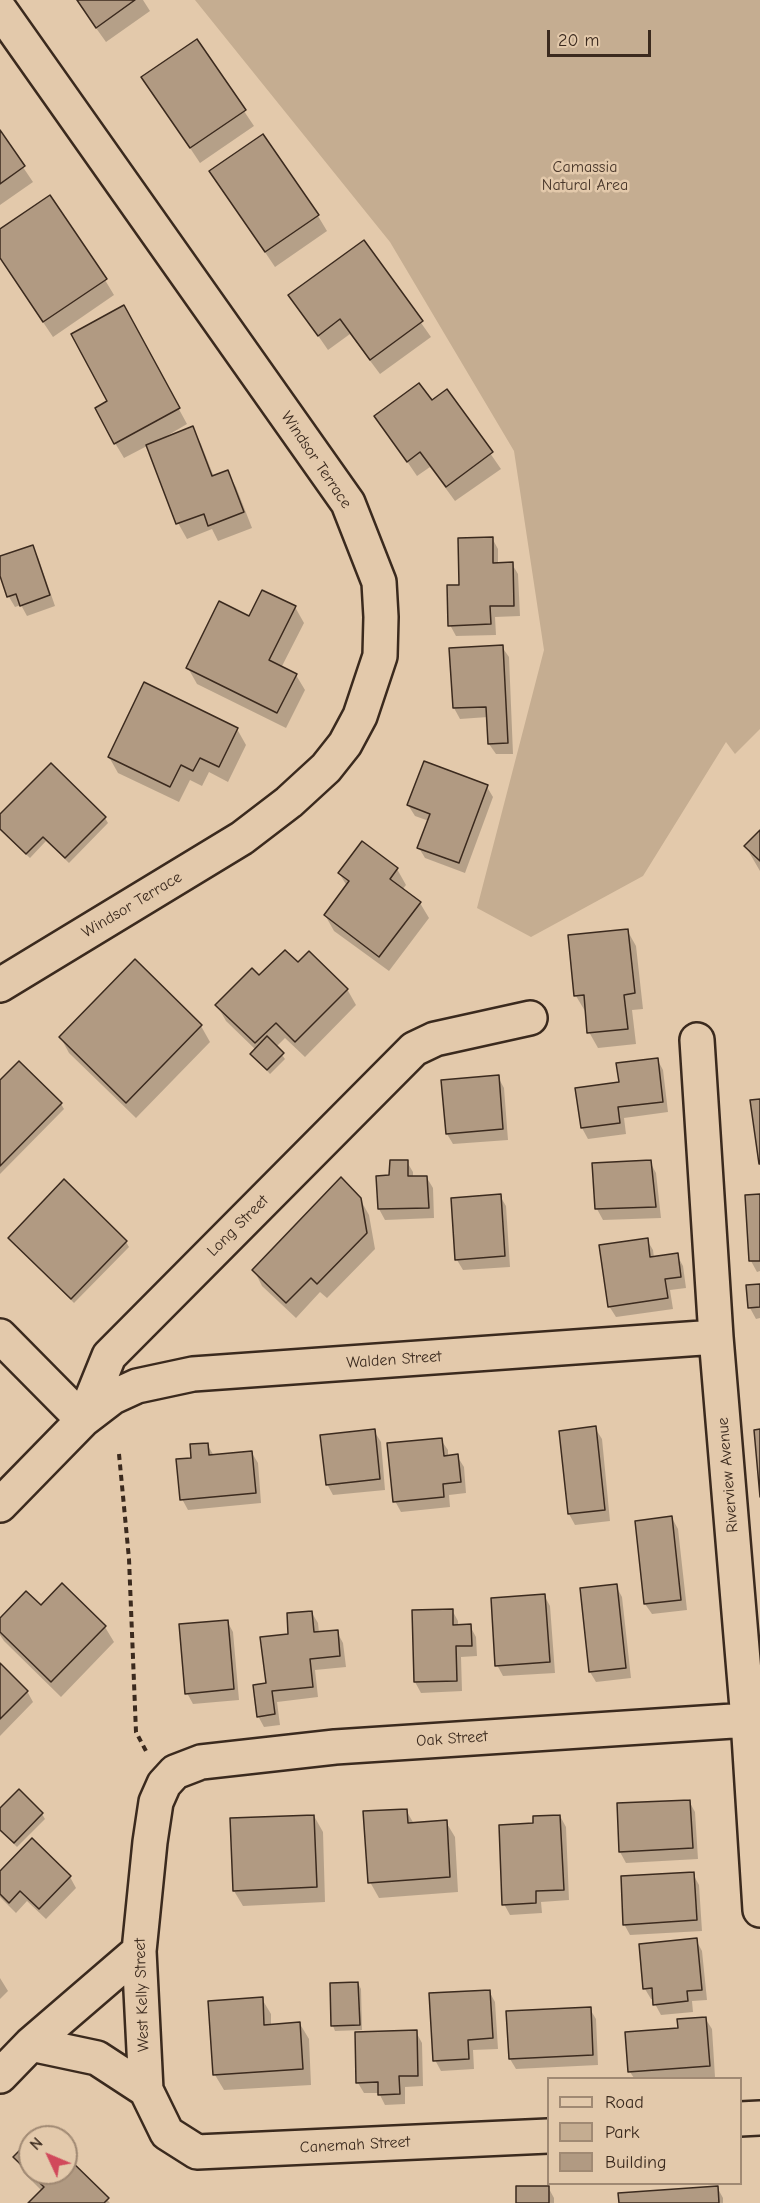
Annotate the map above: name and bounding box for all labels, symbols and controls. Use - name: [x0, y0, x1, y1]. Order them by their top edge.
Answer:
- scale bar: [550, 18, 654, 56]
- text: 20 m: [558, 30, 599, 51]
- park label: Camassia Natural Area: [542, 157, 628, 195]
- street label: Windsor Terrace: [276, 408, 356, 512]
- street label: Windsor Terrace: [79, 868, 185, 942]
- street label: Long Street: [203, 1191, 273, 1261]
- street label: Walden Street: [346, 1347, 442, 1373]
- street label: Riverview Avenue: [713, 1416, 743, 1534]
- street label: Oak Street: [416, 1727, 488, 1751]
- street label: West Kelly Street: [130, 1938, 154, 2052]
- legend: [547, 2077, 742, 2185]
- text: Road: [605, 2092, 644, 2113]
- text: Park: [605, 2122, 639, 2143]
- north arrow: [18, 2125, 78, 2185]
- street label: Canemah Street: [299, 2133, 411, 2157]
- text: N: [26, 2134, 47, 2154]
- text: Building: [605, 2152, 667, 2173]

